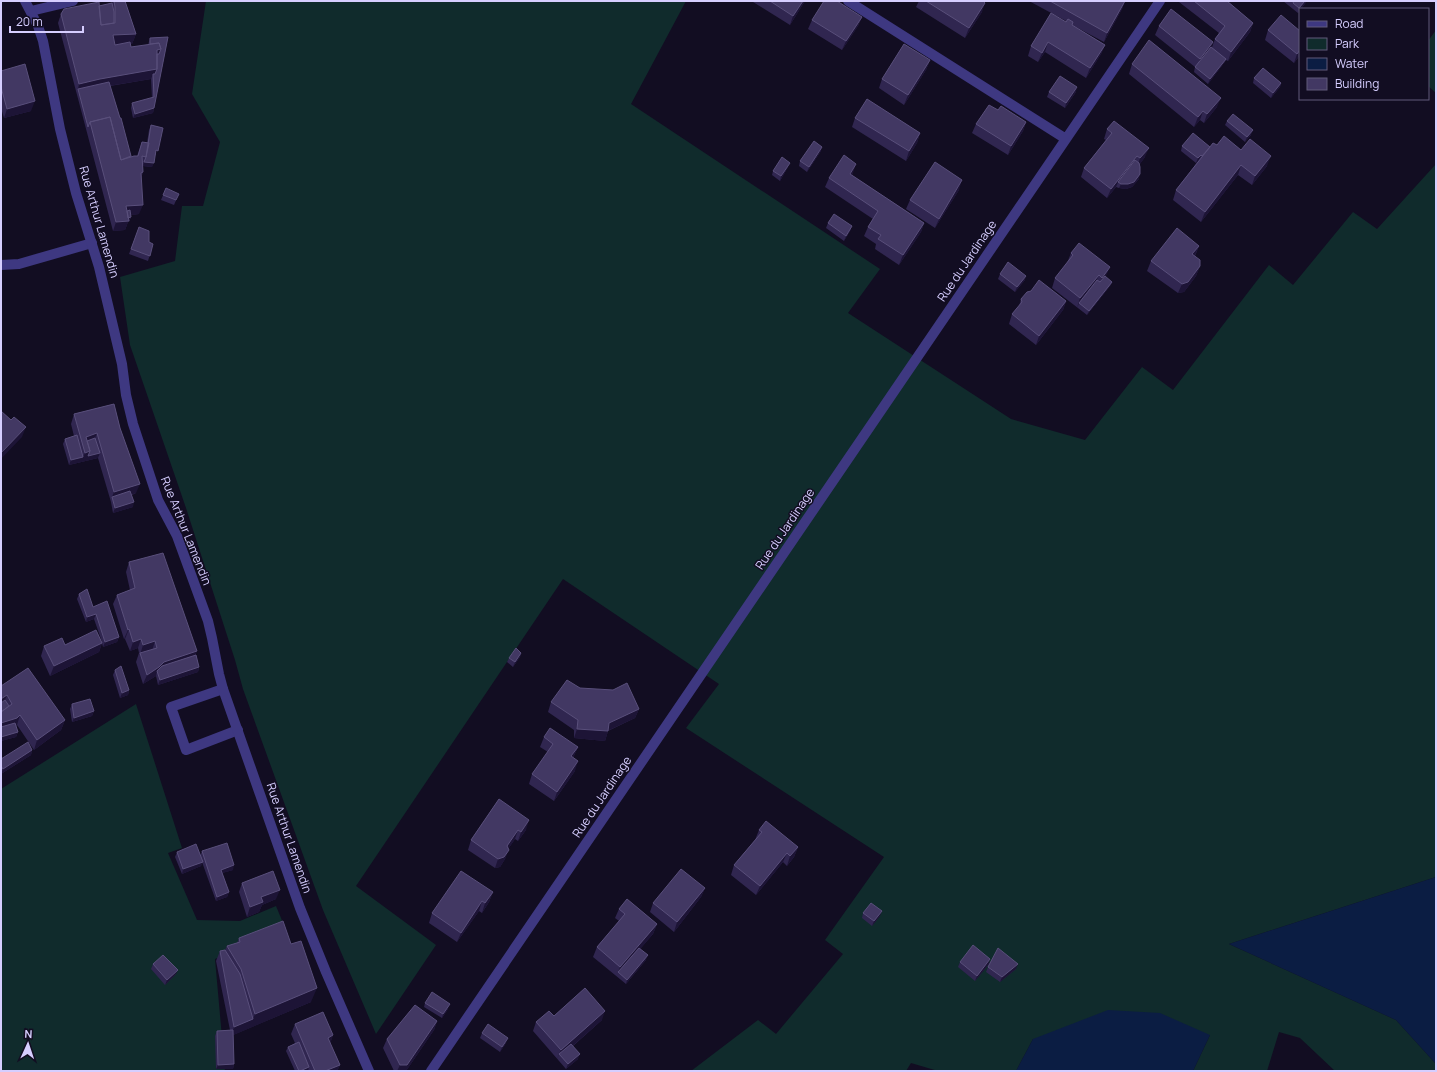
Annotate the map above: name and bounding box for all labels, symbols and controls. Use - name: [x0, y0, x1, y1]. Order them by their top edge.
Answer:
- scale bar: [10, 8, 83, 34]
- legend: [1299, 8, 1429, 100]
- text: 20 m: [16, 13, 43, 30]
- text: Road: [1335, 15, 1363, 32]
- text: Park: [1335, 35, 1360, 52]
- text: Water: [1335, 55, 1369, 72]
- text: Building: [1335, 75, 1379, 92]
- street label: Rue Arthur Lamendin: [75, 164, 124, 280]
- street label: Rue du Jardinage: [933, 217, 1000, 305]
- street label: Rue Arthur Lamendin: [157, 474, 216, 588]
- street label: Rue du Jardinage: [751, 485, 818, 573]
- street label: Rue du Jardinage: [568, 753, 635, 841]
- street label: Rue Arthur Lamendin: [263, 780, 316, 895]
- north arrow: [8, 1024, 48, 1064]
- text: N: [24, 1026, 33, 1041]

